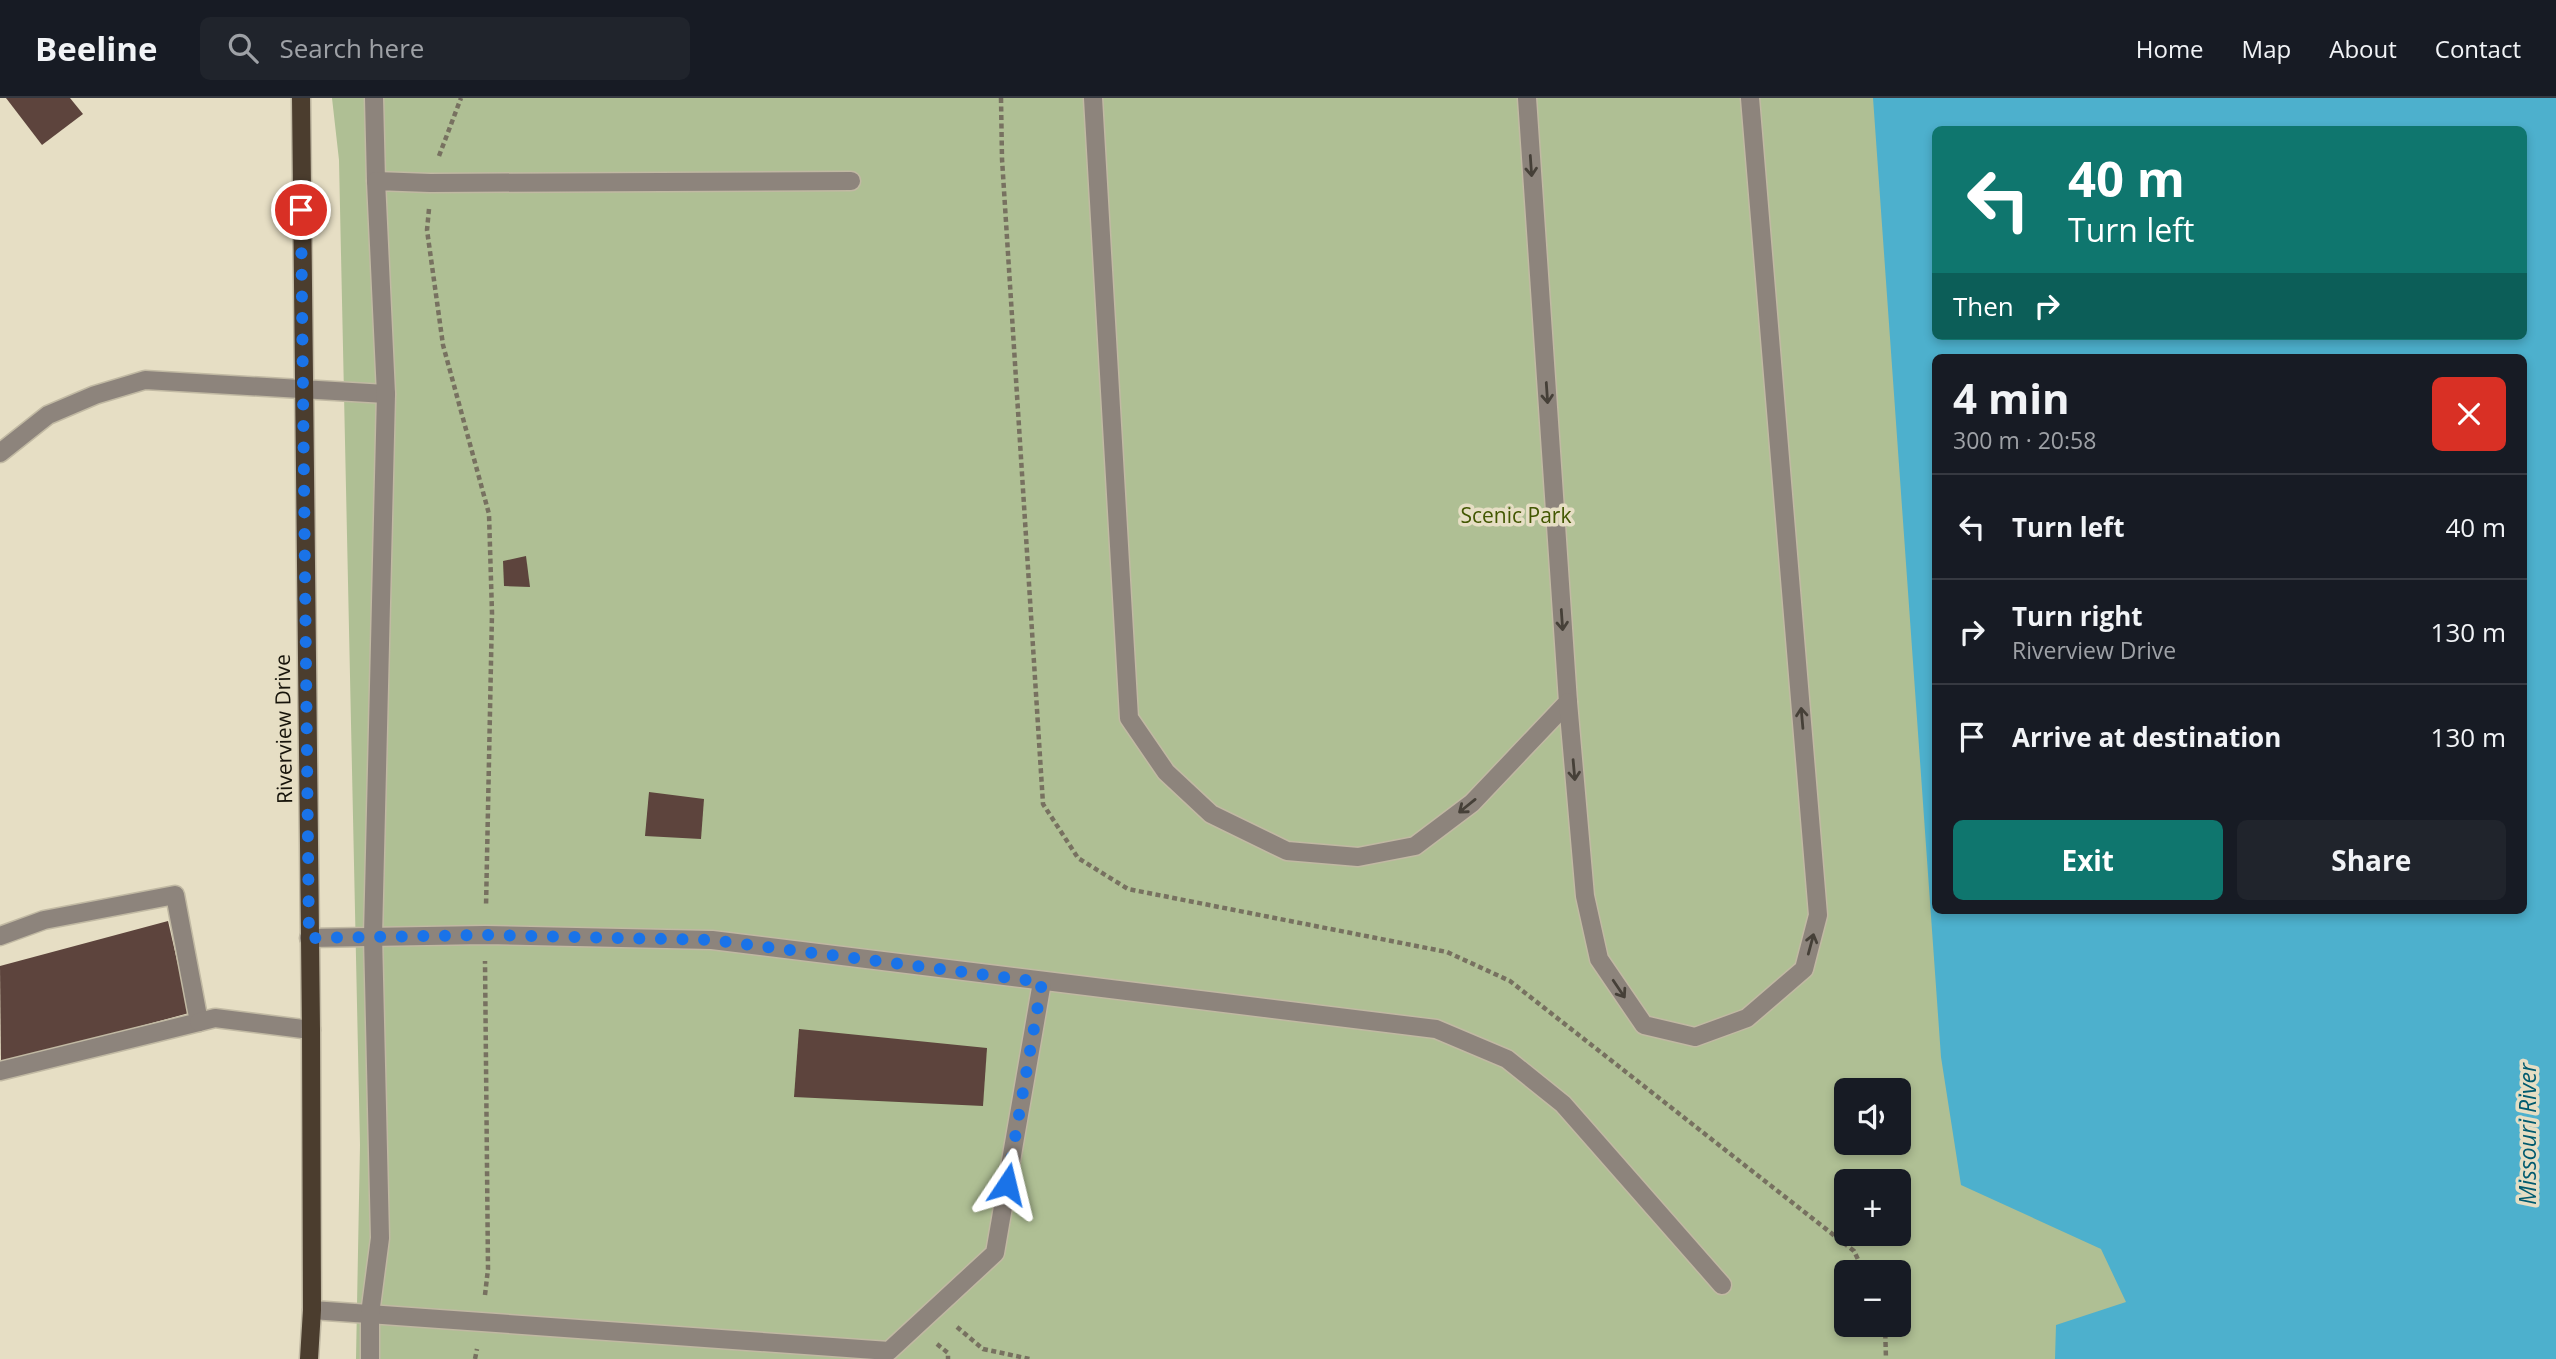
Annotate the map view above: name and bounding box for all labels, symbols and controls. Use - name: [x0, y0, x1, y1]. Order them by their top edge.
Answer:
- search box: [200, 17, 690, 80]
- text: Beeline: [35, 26, 158, 71]
- icon: search: [224, 29, 262, 67]
- text: Search here: [280, 30, 424, 66]
- text: Home: [2136, 32, 2204, 65]
- text: Map: [2242, 32, 2291, 65]
- text: About: [2329, 32, 2397, 65]
- text: Contact: [2435, 32, 2521, 65]
- text: 40 m: [2068, 145, 2185, 211]
- one-way arrow: [1525, 154, 1538, 177]
- icon: left: [1953, 154, 2044, 245]
- pin: [271, 180, 331, 240]
- icon: arrive: [282, 191, 320, 229]
- text: Turn left: [2068, 208, 2194, 251]
- icon: right: [2028, 287, 2066, 325]
- text: Then: [1953, 288, 2014, 324]
- text: 4 min: [1953, 369, 2070, 426]
- button: close: [2432, 377, 2506, 451]
- one-way arrow: [1541, 381, 1554, 404]
- text: 300 m · 20:58: [1953, 424, 2096, 456]
- park label: Scenic Park: [1461, 501, 1571, 529]
- icon: left: [1953, 508, 1991, 546]
- text: Turn left: [2012, 509, 2124, 545]
- text: 40 m: [2445, 509, 2506, 545]
- text: Turn right: [2012, 598, 2143, 634]
- one-way arrow: [1556, 608, 1569, 631]
- icon: right: [1953, 613, 1991, 651]
- text: 130 m: [2431, 614, 2506, 650]
- text: Riverview Drive: [2012, 634, 2176, 666]
- street label: Riverview Drive: [268, 654, 298, 804]
- one-way arrow: [1795, 707, 1808, 730]
- icon: arrive: [1953, 718, 1991, 756]
- text: Arrive at destination: [2012, 719, 2281, 755]
- text: 130 m: [2431, 719, 2506, 755]
- one-way arrow: [1568, 758, 1581, 781]
- one-way arrow: [1458, 798, 1476, 814]
- button: Exit: [1953, 820, 2223, 900]
- button: Share: [2237, 820, 2506, 900]
- one-way arrow: [1805, 933, 1818, 955]
- one-way arrow: [1613, 979, 1627, 999]
- water label: Missouri River: [2511, 1062, 2543, 1205]
- map controls: [1834, 1078, 1911, 1337]
- button: sound: [1834, 1078, 1911, 1155]
- position arrow: [970, 1147, 1044, 1221]
- button: +: [1834, 1169, 1911, 1246]
- button: −: [1834, 1260, 1911, 1337]

